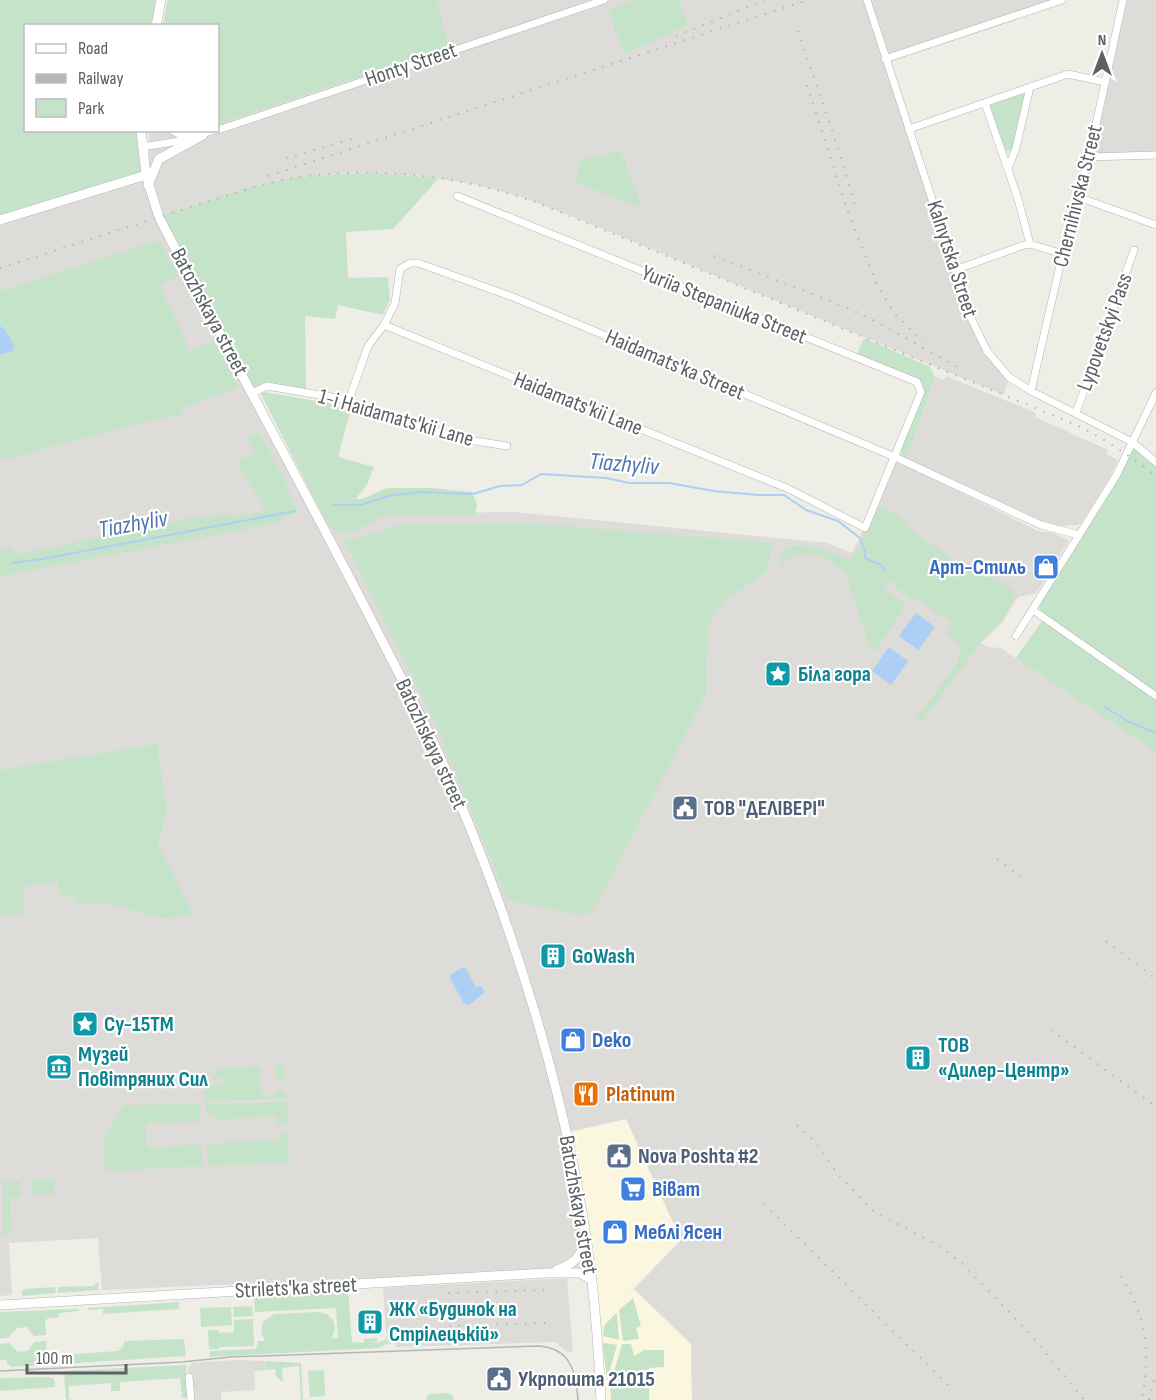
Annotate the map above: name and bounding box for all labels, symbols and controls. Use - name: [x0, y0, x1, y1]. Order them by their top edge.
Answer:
- legend: [24, 24, 219, 132]
- north arrow: [1072, 24, 1132, 84]
- text: N: [1098, 31, 1106, 50]
- street label: Honty Street: [362, 37, 461, 93]
- text: Road: [78, 38, 108, 59]
- text: Railway: [78, 68, 123, 89]
- text: Park: [78, 98, 104, 119]
- street label: Chernihivska Street: [1047, 122, 1109, 270]
- street label: Kalnytska Street: [920, 197, 984, 321]
- street label: Batozhskaya street: [164, 244, 254, 381]
- street label: Yuriia Stepaniuka Street: [637, 260, 811, 351]
- street label: Lypovetskyi Pass: [1071, 269, 1139, 395]
- street label: Haidamats'ka Street: [601, 324, 749, 407]
- street label: Haidamats'kii Lane: [510, 366, 646, 442]
- street label: 1-i Haidamats'kii Lane: [315, 383, 477, 453]
- water label: Tiazhyliv: [588, 447, 661, 482]
- water label: Tiazhyliv: [96, 504, 171, 544]
- shop icon: Арт-Стиль: [1031, 552, 1061, 582]
- place label: Арт-Стиль: [929, 554, 1026, 581]
- place icon: Біла гора: [763, 659, 793, 689]
- place label: Біла гора: [798, 661, 871, 688]
- street label: Batozhskaya street: [389, 674, 473, 814]
- public building icon: ТОВ "ДЕЛІВЕРІ": [670, 793, 700, 823]
- place label: ТОВ "ДЕЛІВЕРІ": [704, 795, 825, 822]
- building icon: GoWash: [538, 941, 568, 971]
- place label: GoWash: [572, 943, 635, 970]
- place icon: Су-15ТМ: [70, 1009, 100, 1039]
- place label: Су-15ТМ: [104, 1011, 174, 1038]
- shop icon: Deko: [558, 1025, 588, 1055]
- place label: Deko: [592, 1027, 631, 1054]
- place label: ТОВ «Дилер-Центр»: [938, 1032, 1070, 1084]
- place label: Музей Повітряних Сил: [78, 1041, 208, 1093]
- building icon: ТОВ «Дилер-Центр»: [903, 1043, 933, 1073]
- museum icon: Музей Повітряних Сил: [44, 1052, 74, 1082]
- restaurant icon: Platinum: [571, 1079, 601, 1109]
- place label: Platinum: [606, 1081, 675, 1108]
- street label: Batozhskaya street: [552, 1133, 604, 1277]
- public building icon: Nova Poshta #2: [604, 1141, 634, 1171]
- place label: Nova Poshta #2: [638, 1143, 758, 1170]
- supermarket icon: Віват: [618, 1174, 648, 1204]
- place label: Віват: [652, 1176, 700, 1203]
- shop icon: Меблі Ясен: [600, 1217, 630, 1247]
- place label: Меблі Ясен: [634, 1219, 722, 1246]
- street label: Strilets'ka street: [234, 1271, 358, 1305]
- place label: ЖК «Будинок на Стрілецькій»: [389, 1296, 517, 1348]
- building icon: ЖК «Будинок на Стрілецькій»: [355, 1307, 385, 1337]
- scale bar: [27, 1337, 126, 1375]
- text: 100 m: [36, 1348, 73, 1369]
- public building icon: Укрпошта 21015: [484, 1364, 514, 1394]
- place label: Укрпошта 21015: [518, 1366, 655, 1393]

